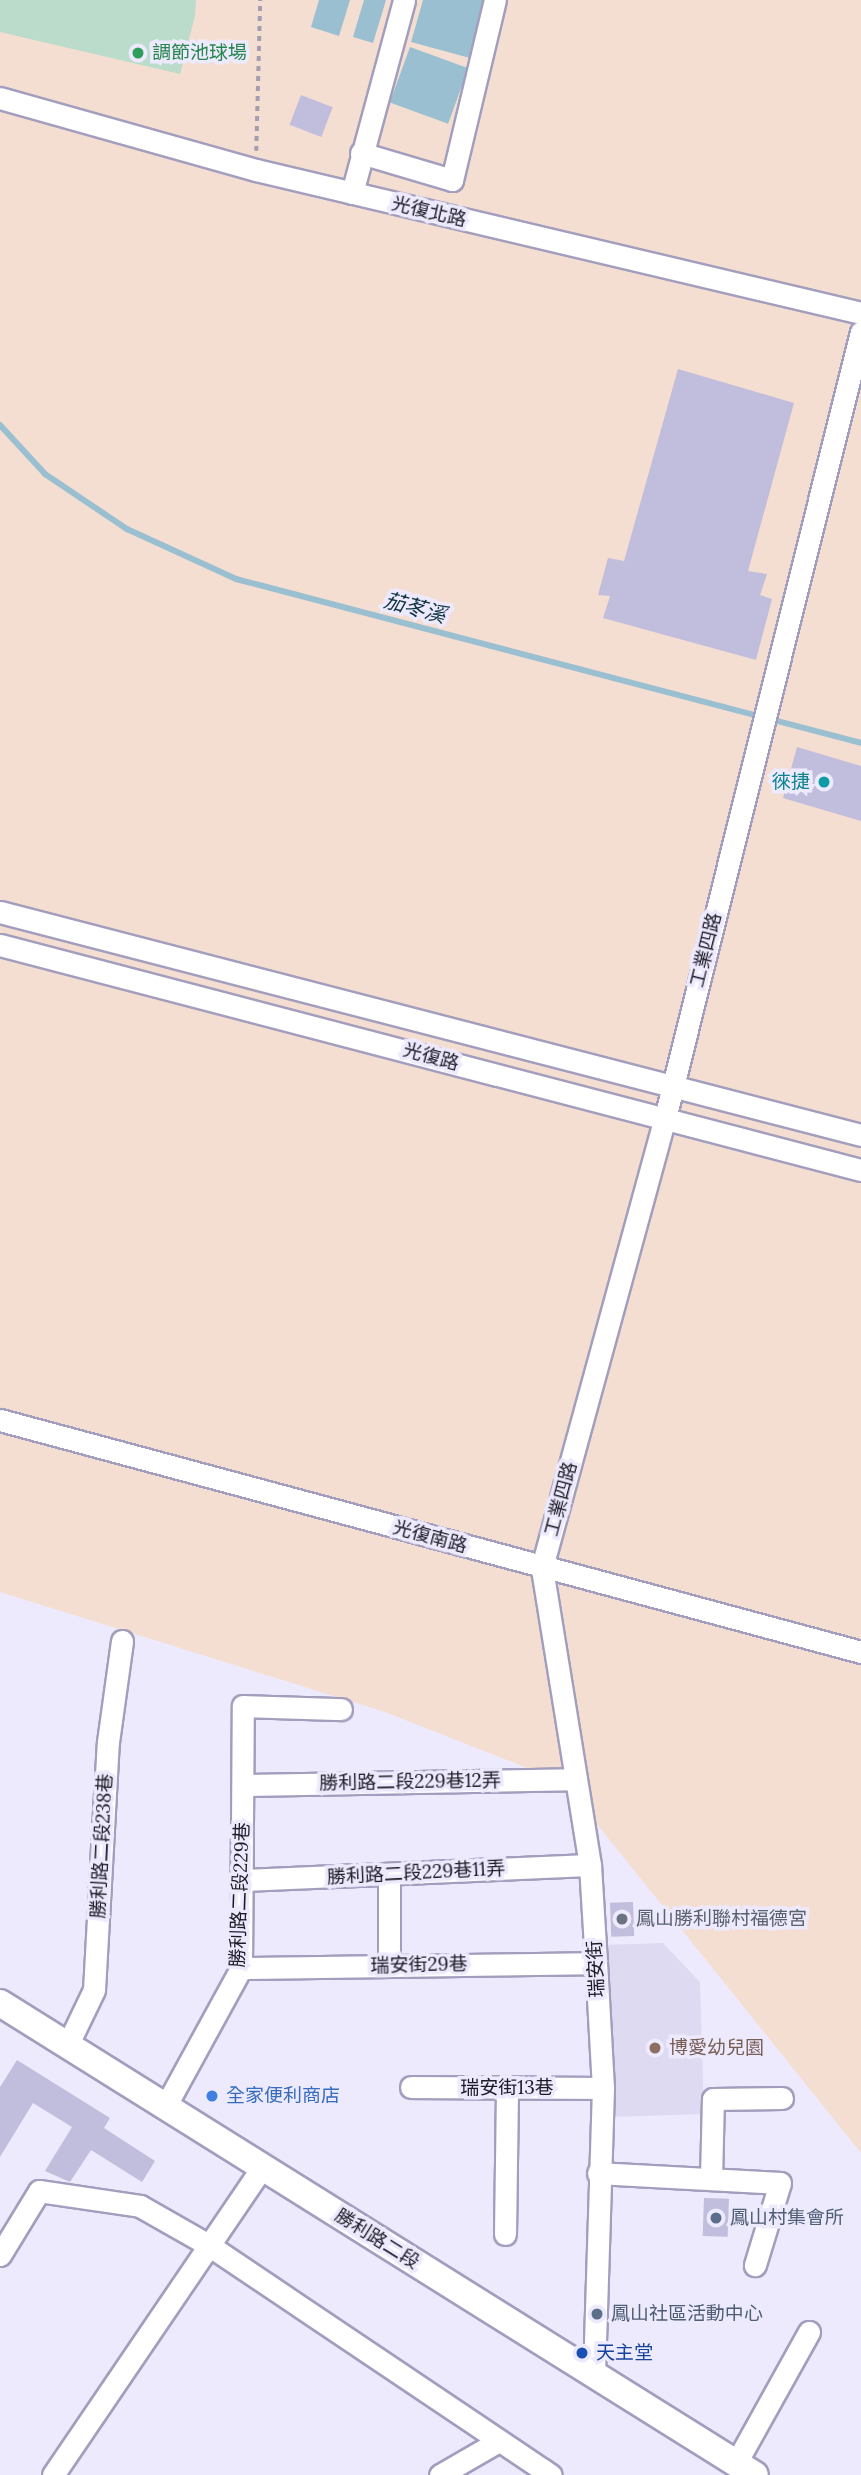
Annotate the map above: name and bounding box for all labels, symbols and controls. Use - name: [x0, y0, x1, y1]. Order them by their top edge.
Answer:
- place label: 調節池球場: [152, 42, 247, 64]
- marker: 調節池球場: [130, 45, 146, 61]
- street label: 光復北路: [389, 192, 469, 232]
- water label: 茄苳溪: [381, 588, 449, 628]
- place label: 徠捷: [772, 771, 810, 793]
- marker: 徠捷: [816, 774, 832, 790]
- street label: 工業四路: [686, 910, 726, 990]
- street label: 光復路: [401, 1039, 461, 1075]
- street label: 工業四路: [540, 1459, 582, 1539]
- street label: 光復南路: [390, 1516, 470, 1558]
- street label: 勝利路二段229巷12弄: [319, 1769, 501, 1795]
- street label: 勝利路二段238巷: [87, 1773, 117, 1919]
- street label: 勝利路二段229巷: [226, 1822, 254, 1968]
- street label: 勝利路二段229巷11弄: [326, 1857, 506, 1889]
- place label: 鳳山勝利聯村福德宮: [636, 1908, 807, 1930]
- marker: 鳳山勝利聯村福德宮: [614, 1911, 630, 1927]
- street label: 瑞安街: [583, 1940, 609, 1998]
- street label: 瑞安街29巷: [370, 1953, 468, 1977]
- place label: 博愛幼兒園: [669, 2037, 764, 2059]
- marker: 博愛幼兒園: [647, 2040, 663, 2056]
- street label: 瑞安街13巷: [460, 2077, 554, 2099]
- place label: 全家便利商店: [226, 2085, 340, 2107]
- marker: 全家便利商店: [204, 2088, 220, 2104]
- street label: 勝利路二段: [331, 2204, 423, 2274]
- place label: 鳳山村集會所: [730, 2207, 844, 2229]
- marker: 鳳山村集會所: [708, 2210, 724, 2226]
- place label: 鳳山社區活動中心: [611, 2303, 763, 2325]
- marker: 鳳山社區活動中心: [589, 2306, 605, 2322]
- place label: 天主堂: [596, 2342, 653, 2364]
- marker: 天主堂: [574, 2345, 590, 2361]

